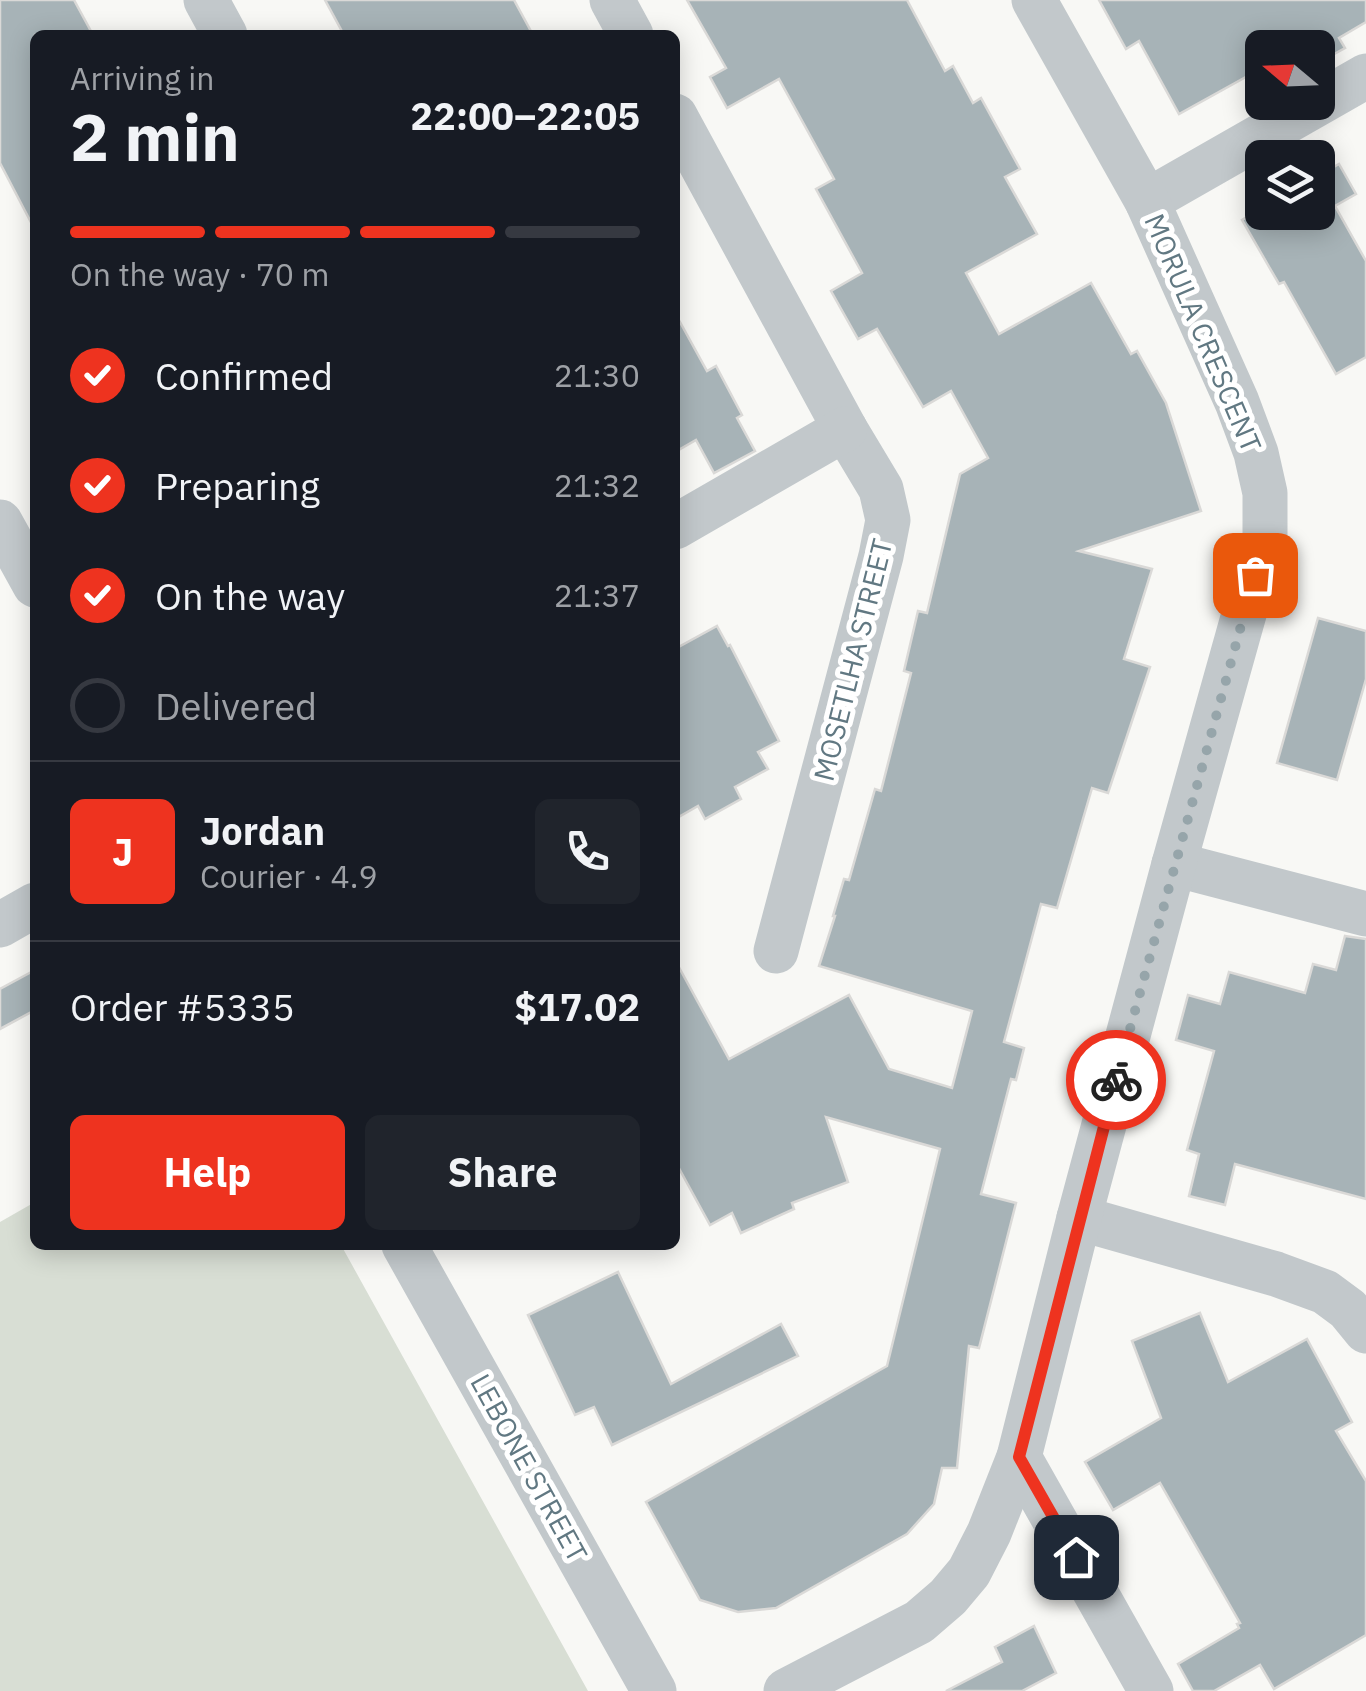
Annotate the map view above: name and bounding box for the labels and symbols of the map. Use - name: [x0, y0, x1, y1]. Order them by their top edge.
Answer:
- north arrow: [1245, 30, 1335, 120]
- street label: MORULA CRESCENT: [1136, 208, 1270, 458]
- pin: [1213, 533, 1298, 618]
- street label: MOSETLHA STREET: [805, 535, 900, 785]
- courier: [1066, 1030, 1166, 1130]
- street label: LEBONE STREET: [462, 1367, 596, 1568]
- pin: [1034, 1515, 1119, 1600]

